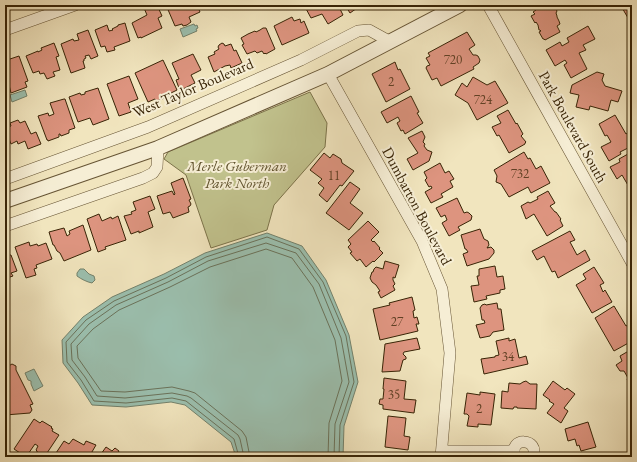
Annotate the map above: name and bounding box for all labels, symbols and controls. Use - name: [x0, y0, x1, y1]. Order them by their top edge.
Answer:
- house number: 720: [444, 51, 462, 68]
- street label: West Taylor Boulevard: [130, 53, 256, 122]
- street label: Park Boulevard South: [535, 68, 612, 186]
- house number: 2: [388, 73, 395, 90]
- house number: 724: [474, 91, 493, 108]
- street label: Dumbarton Boulevard: [378, 144, 457, 268]
- park label: Merle Guberman Park North: [186, 156, 287, 192]
- house number: 732: [511, 165, 530, 182]
- house number: 11: [328, 167, 340, 184]
- house number: 27: [391, 313, 404, 330]
- house number: 34: [502, 348, 515, 365]
- house number: 35: [388, 386, 400, 403]
- house number: 2: [476, 400, 483, 417]

